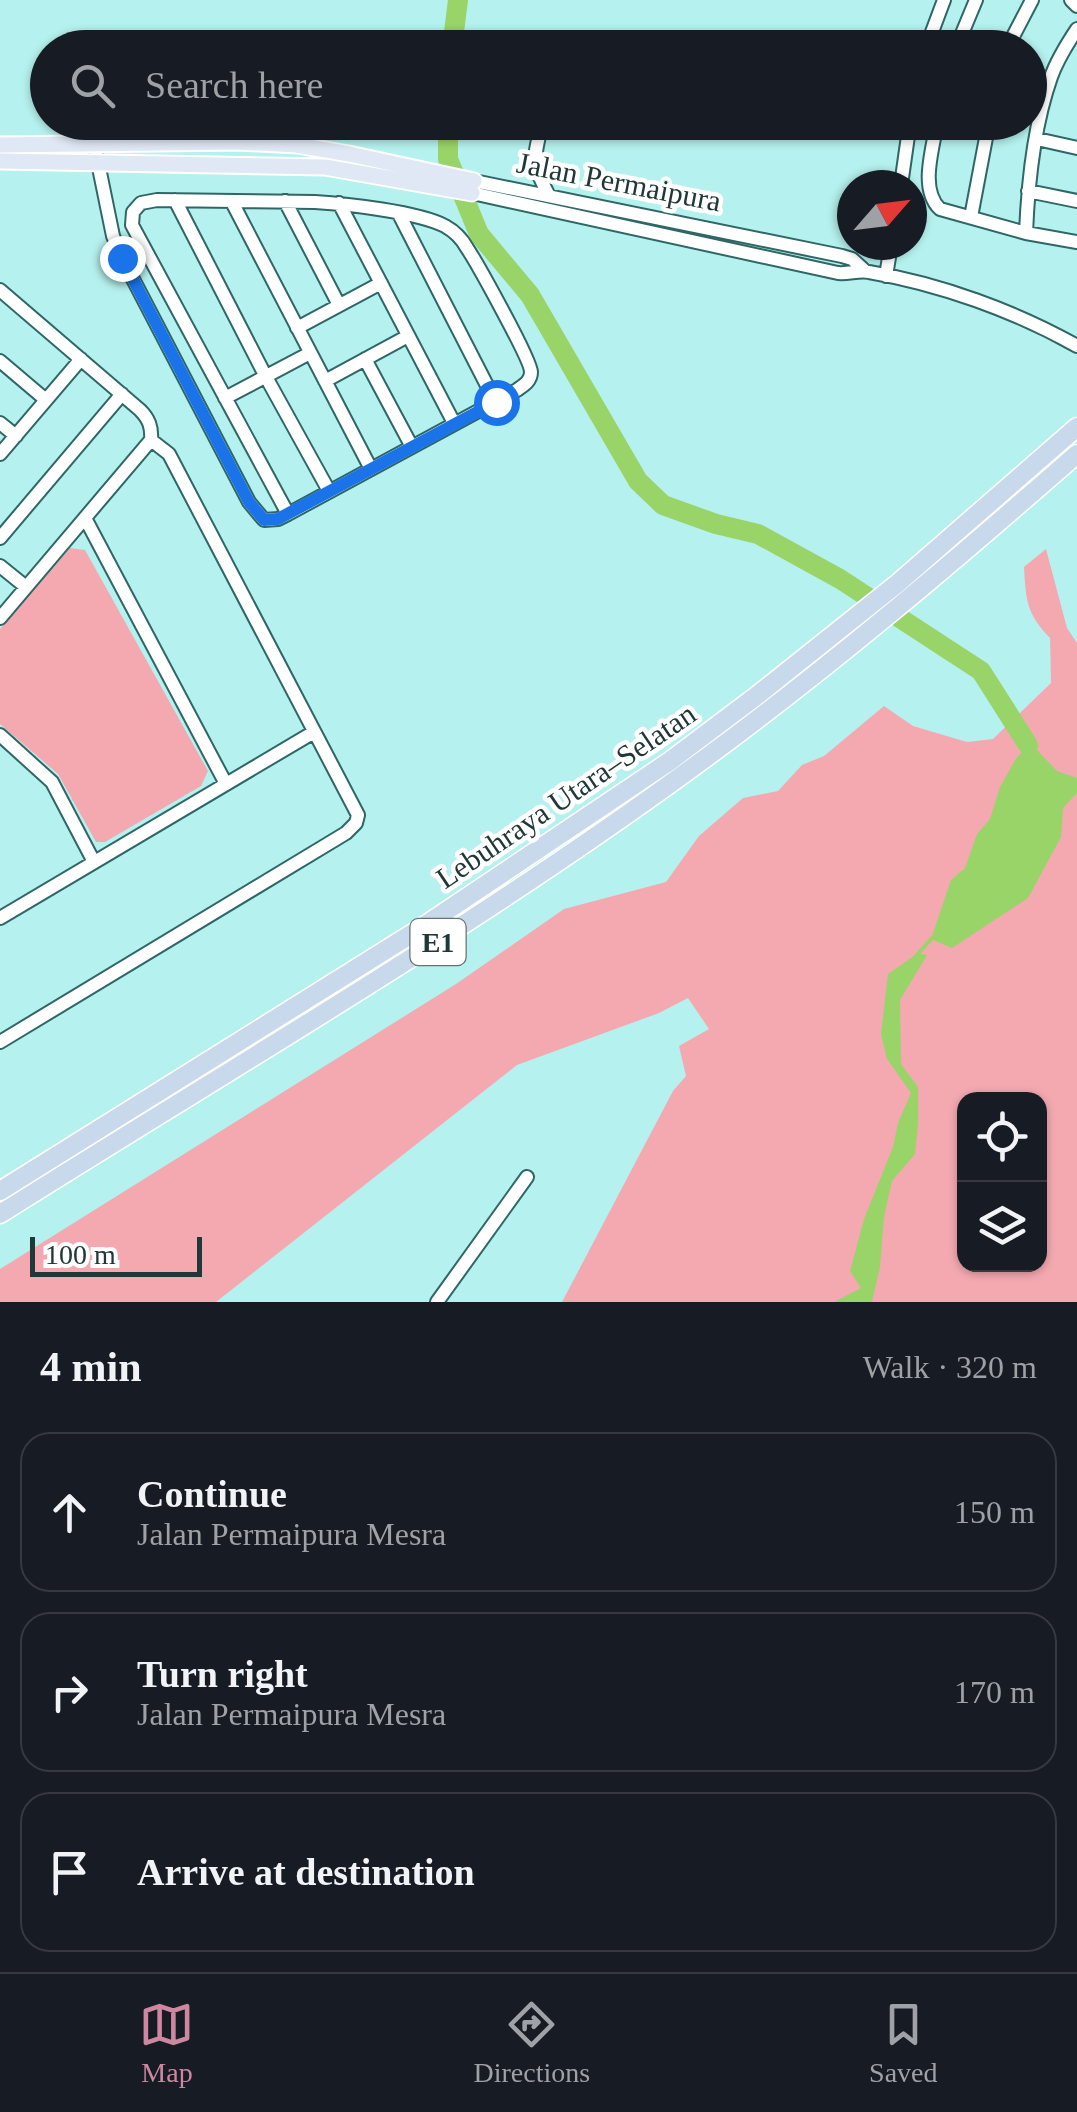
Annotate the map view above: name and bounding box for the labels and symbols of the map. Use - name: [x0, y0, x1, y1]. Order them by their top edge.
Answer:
- street label: Jalan Permaipura: [514, 146, 724, 217]
- north arrow: [837, 170, 927, 260]
- route end: [100, 236, 146, 282]
- route start: [474, 380, 520, 426]
- street label: Lebuhraya Utara–Selatan: [430, 696, 702, 895]
- road number: E1: [410, 919, 466, 965]
- scale bar: [30, 1232, 202, 1276]

